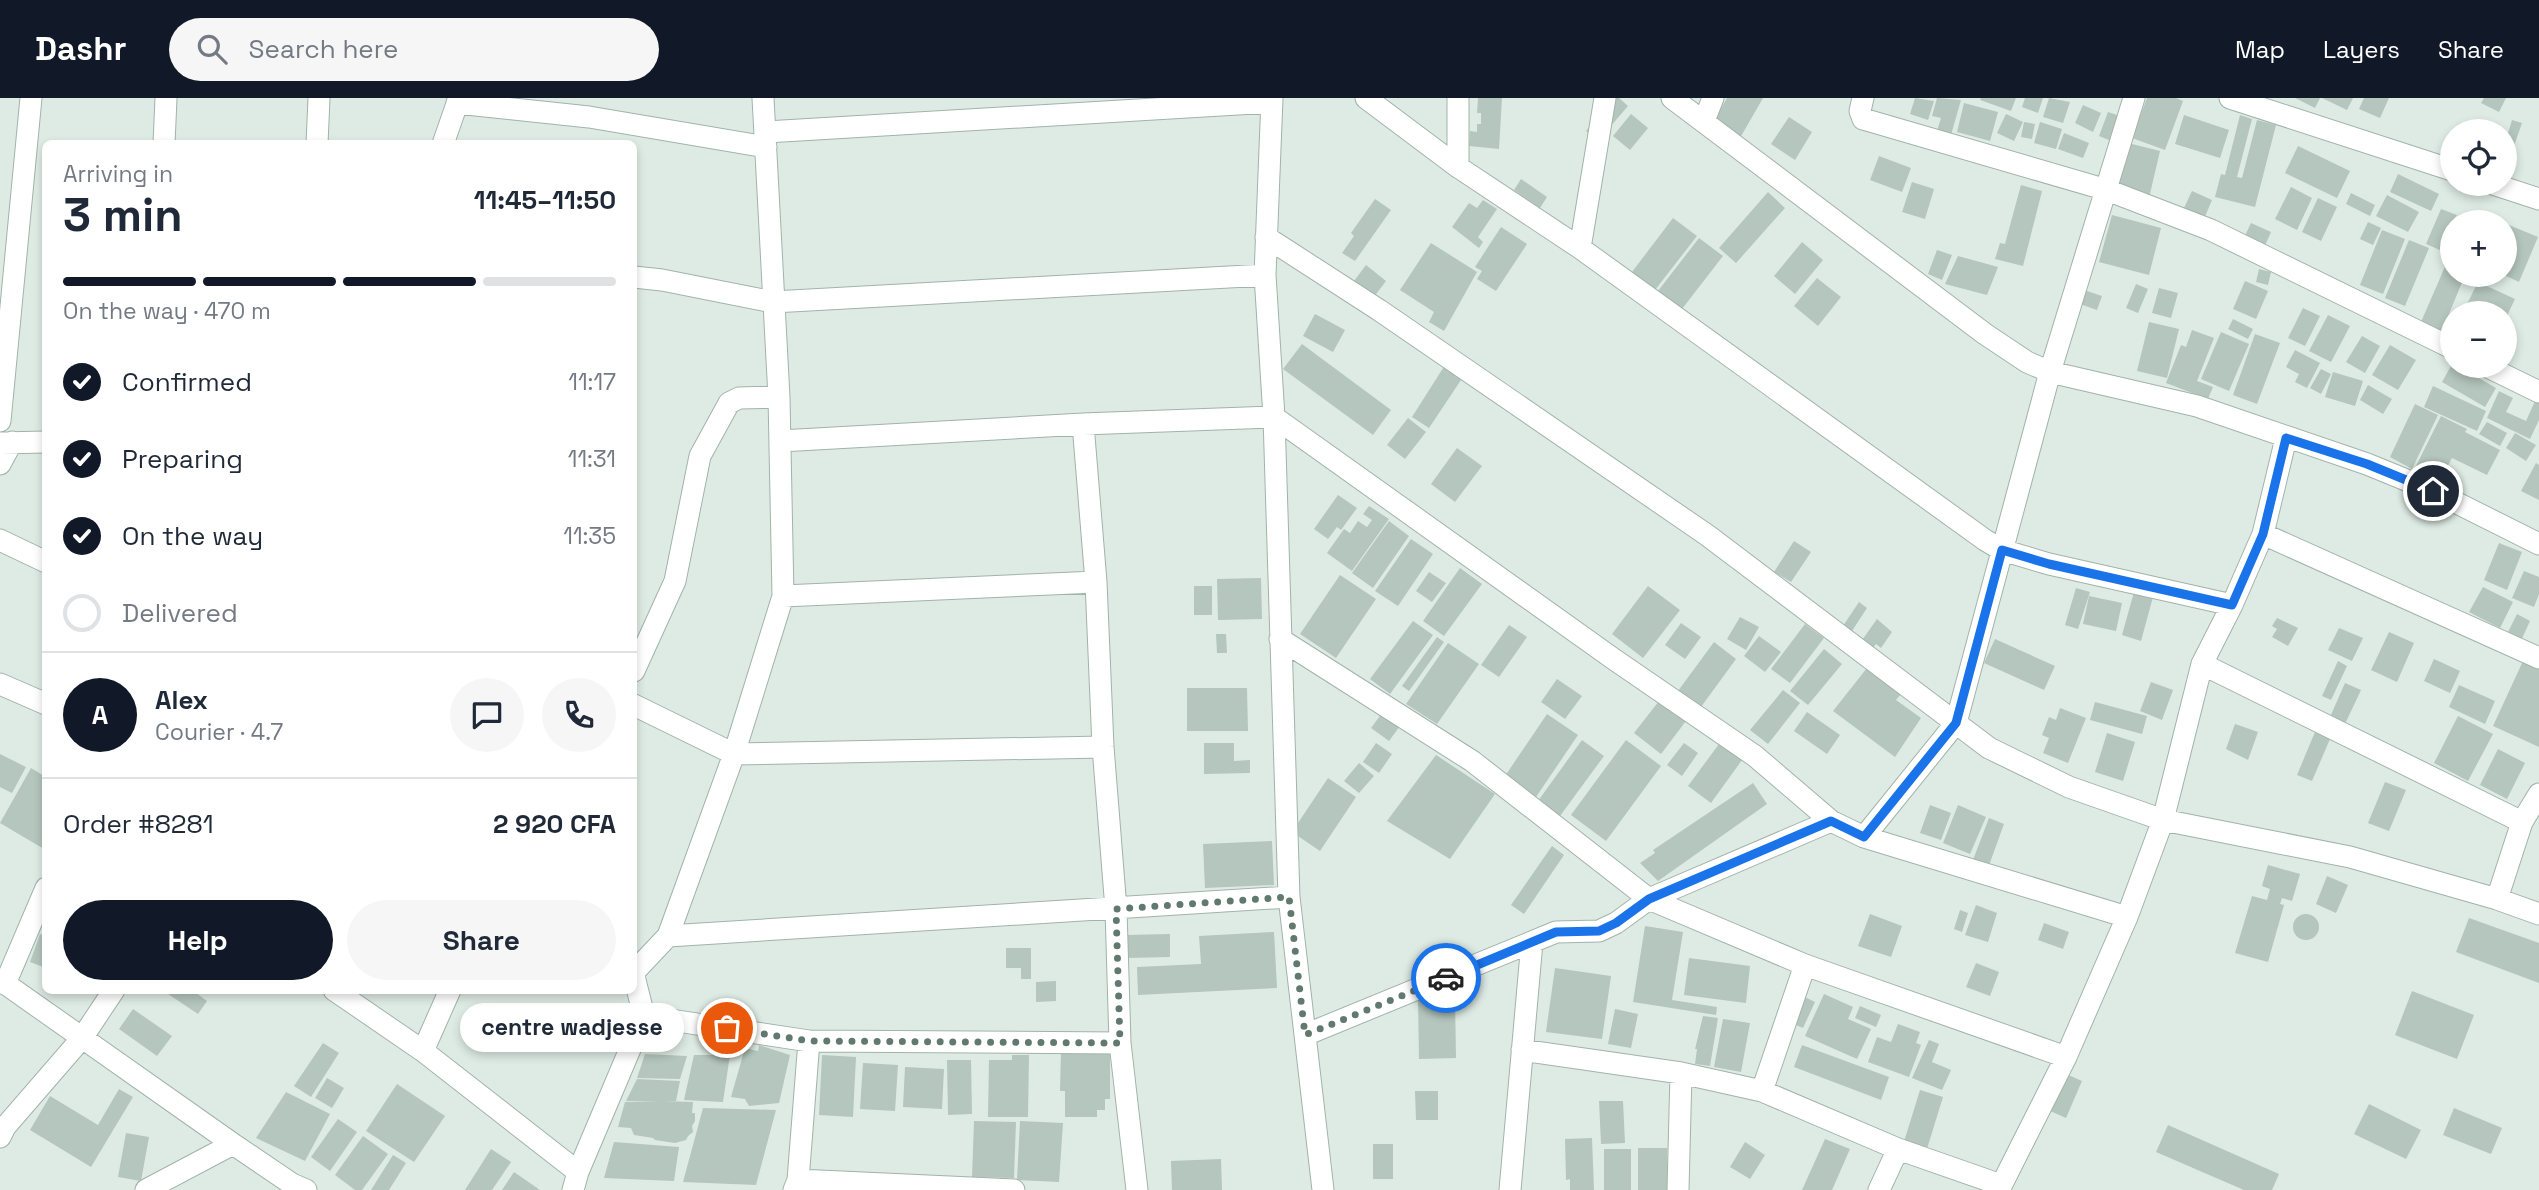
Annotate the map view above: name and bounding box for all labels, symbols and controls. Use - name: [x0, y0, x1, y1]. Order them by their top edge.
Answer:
- search box: [169, 18, 659, 81]
- text: Dashr: [35, 28, 127, 70]
- icon: search: [193, 30, 231, 68]
- text: Search here: [249, 32, 398, 66]
- text: Map: [2235, 34, 2285, 65]
- text: Layers: [2323, 34, 2400, 65]
- text: Share: [2438, 34, 2504, 65]
- map controls: [2440, 119, 2517, 378]
- button: locate: [2440, 119, 2517, 196]
- text: Arriving in: [63, 159, 173, 189]
- text: 11:45–11:50: [474, 183, 616, 217]
- text: 3 min: [63, 186, 183, 244]
- button: +: [2440, 210, 2517, 287]
- text: On the way · 470 m: [63, 296, 271, 326]
- button: −: [2440, 301, 2517, 378]
- icon: check: [63, 363, 101, 401]
- text: Confirmed: [122, 365, 252, 399]
- text: 11:17: [568, 367, 616, 397]
- icon: check: [63, 440, 101, 478]
- text: Preparing: [122, 442, 243, 476]
- text: 11:31: [568, 444, 616, 474]
- pin: [2403, 461, 2463, 521]
- icon: home: [2414, 472, 2452, 510]
- icon: check: [63, 517, 101, 555]
- text: On the way: [122, 519, 263, 553]
- text: 11:35: [563, 521, 616, 551]
- text: Delivered: [122, 596, 238, 630]
- button: chat: [450, 678, 524, 752]
- button: phone: [542, 678, 616, 752]
- text: Alex: [155, 683, 208, 717]
- text: A: [92, 698, 108, 732]
- text: Courier · 4.7: [155, 717, 283, 747]
- text: Order #8281: [63, 807, 214, 841]
- text: 2 920 CFA: [493, 807, 616, 841]
- button: Help: [63, 900, 333, 980]
- button: Share: [347, 900, 616, 980]
- courier: [1411, 943, 1481, 1013]
- icon: car: [1427, 959, 1465, 997]
- pin: [697, 998, 757, 1058]
- callout: centre wadjesse: [461, 1004, 685, 1052]
- icon: bag: [708, 1009, 746, 1047]
- text: centre wadjesse: [481, 1012, 663, 1042]

